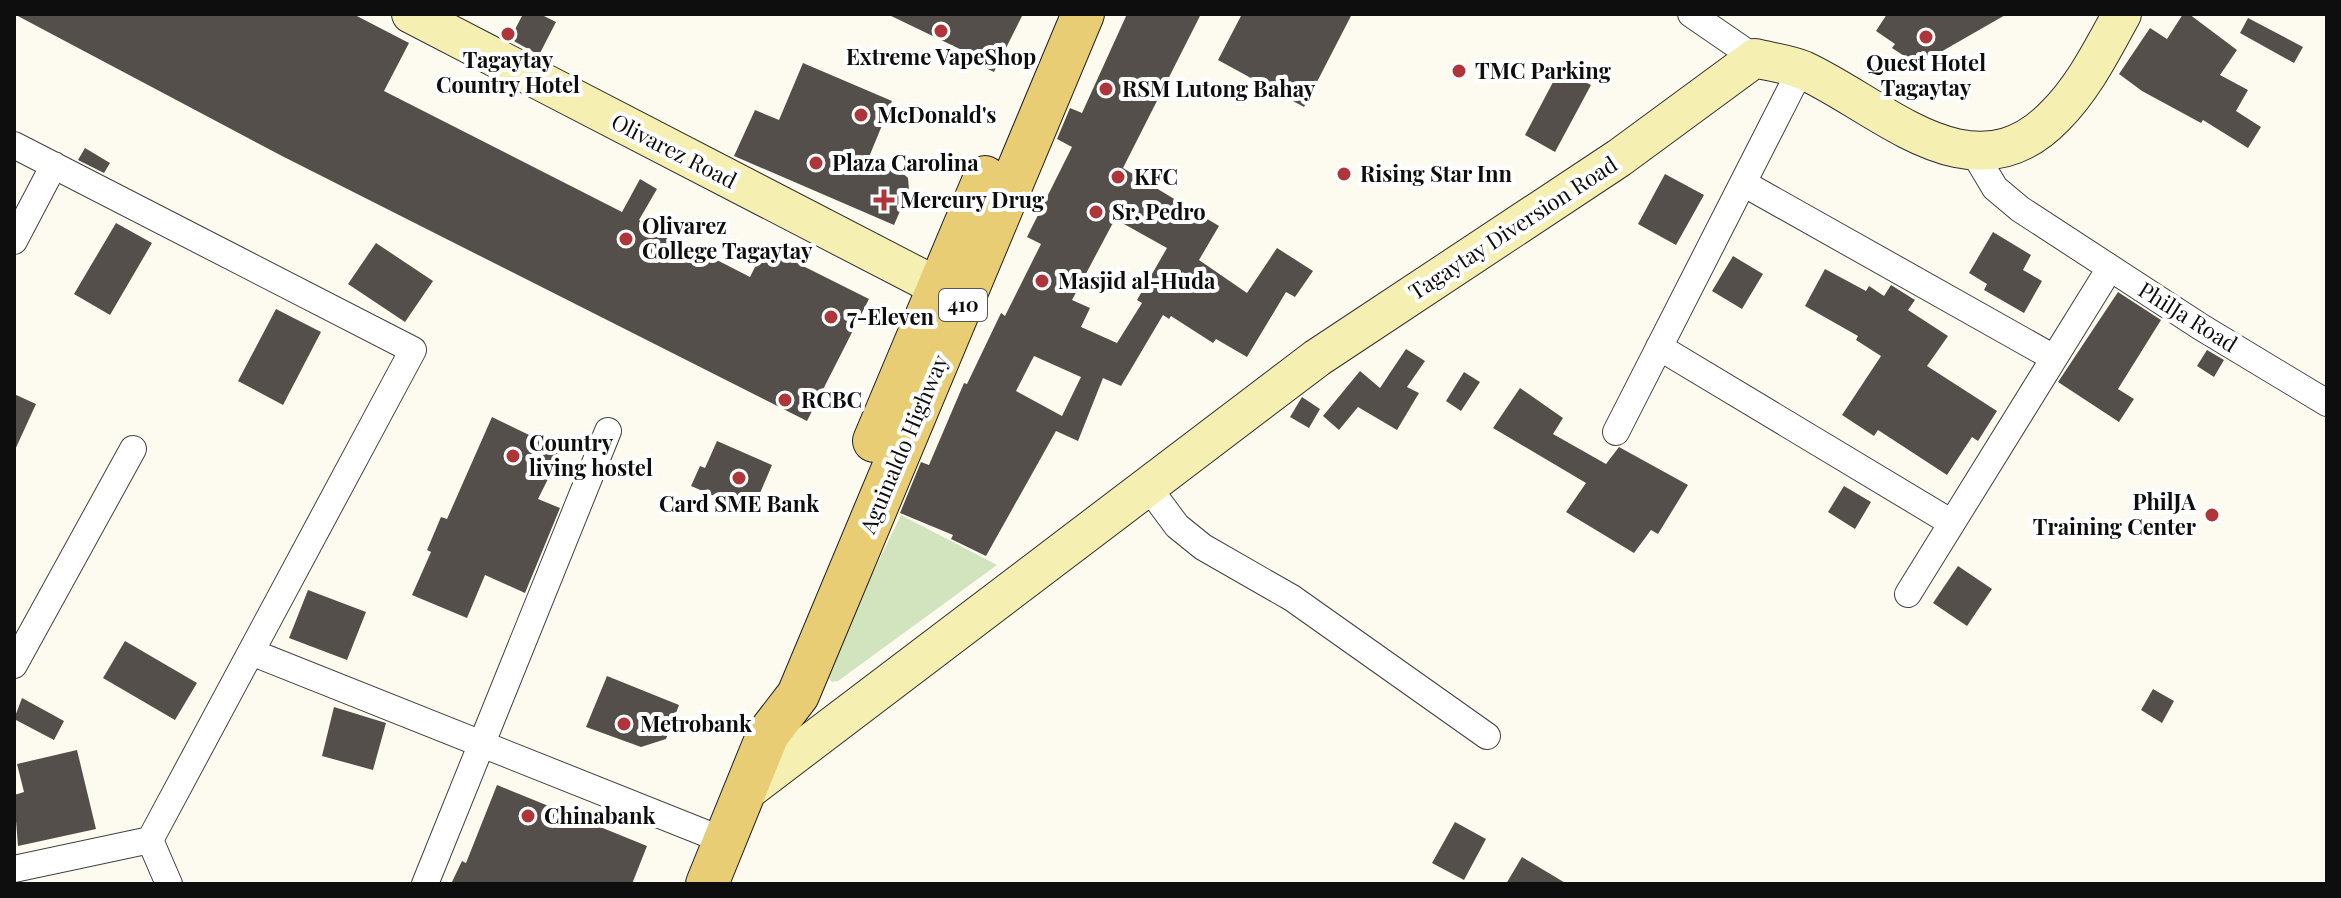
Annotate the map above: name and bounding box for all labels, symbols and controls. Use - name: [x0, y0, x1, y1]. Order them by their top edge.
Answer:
- marker: Extreme VapeShop: [932, 22, 950, 40]
- marker: Tagaytay Country Hotel: [499, 25, 517, 43]
- marker: Quest Hotel Tagaytay: [1917, 28, 1935, 46]
- place label: Extreme VapeShop: [846, 41, 1036, 71]
- place label: Tagaytay Country Hotel: [436, 44, 580, 99]
- place label: Quest Hotel Tagaytay: [1866, 47, 1986, 102]
- place label: TMC Parking: [1475, 55, 1612, 85]
- marker: TMC Parking: [1450, 62, 1468, 80]
- place label: RSM Lutong Bahay: [1122, 73, 1316, 103]
- marker: RSM Lutong Bahay: [1097, 80, 1115, 98]
- place label: McDonald's: [877, 99, 996, 129]
- street label: Olivarez Road: [607, 106, 742, 195]
- marker: McDonald's: [852, 106, 870, 124]
- place label: Plaza Carolina: [832, 147, 979, 177]
- street label: Tagaytay Diversion Road: [1402, 148, 1623, 306]
- marker: Plaza Carolina: [807, 154, 825, 172]
- place label: Rising Star Inn: [1360, 158, 1513, 188]
- place label: KFC: [1134, 161, 1178, 191]
- marker: Rising Star Inn: [1335, 165, 1353, 183]
- marker: KFC: [1109, 168, 1127, 186]
- place label: Mercury Drug: [900, 184, 1045, 214]
- marker: Mercury Drug: [875, 191, 893, 209]
- place label: Sr. Pedro: [1112, 196, 1206, 226]
- marker: Sr. Pedro: [1087, 203, 1105, 221]
- place label: Olivarez College Tagaytay: [642, 210, 813, 265]
- marker: Olivarez College Tagaytay: [617, 230, 635, 248]
- place label: Masjid al-Huda: [1058, 265, 1216, 295]
- marker: Masjid al-Huda: [1033, 272, 1051, 290]
- street label: PhilJa Road: [2133, 274, 2244, 358]
- road number: 410: [939, 289, 987, 321]
- place label: 7-Eleven: [847, 301, 934, 331]
- marker: 7-Eleven: [822, 308, 840, 326]
- street label: Aguinaldo Highway: [851, 350, 954, 538]
- place label: RCBC: [801, 384, 862, 414]
- marker: RCBC: [776, 391, 794, 409]
- place label: Country living hostel: [529, 427, 653, 482]
- marker: Country living hostel: [504, 447, 522, 465]
- marker: Card SME Bank: [730, 469, 748, 487]
- place label: PhilJA Training Center: [2033, 486, 2197, 541]
- place label: Card SME Bank: [659, 488, 819, 518]
- marker: PhilJA Training Center: [2203, 506, 2221, 524]
- place label: Metrobank: [640, 708, 752, 738]
- marker: Metrobank: [615, 715, 633, 733]
- place label: Chinabank: [544, 800, 656, 830]
- marker: Chinabank: [519, 807, 537, 825]

